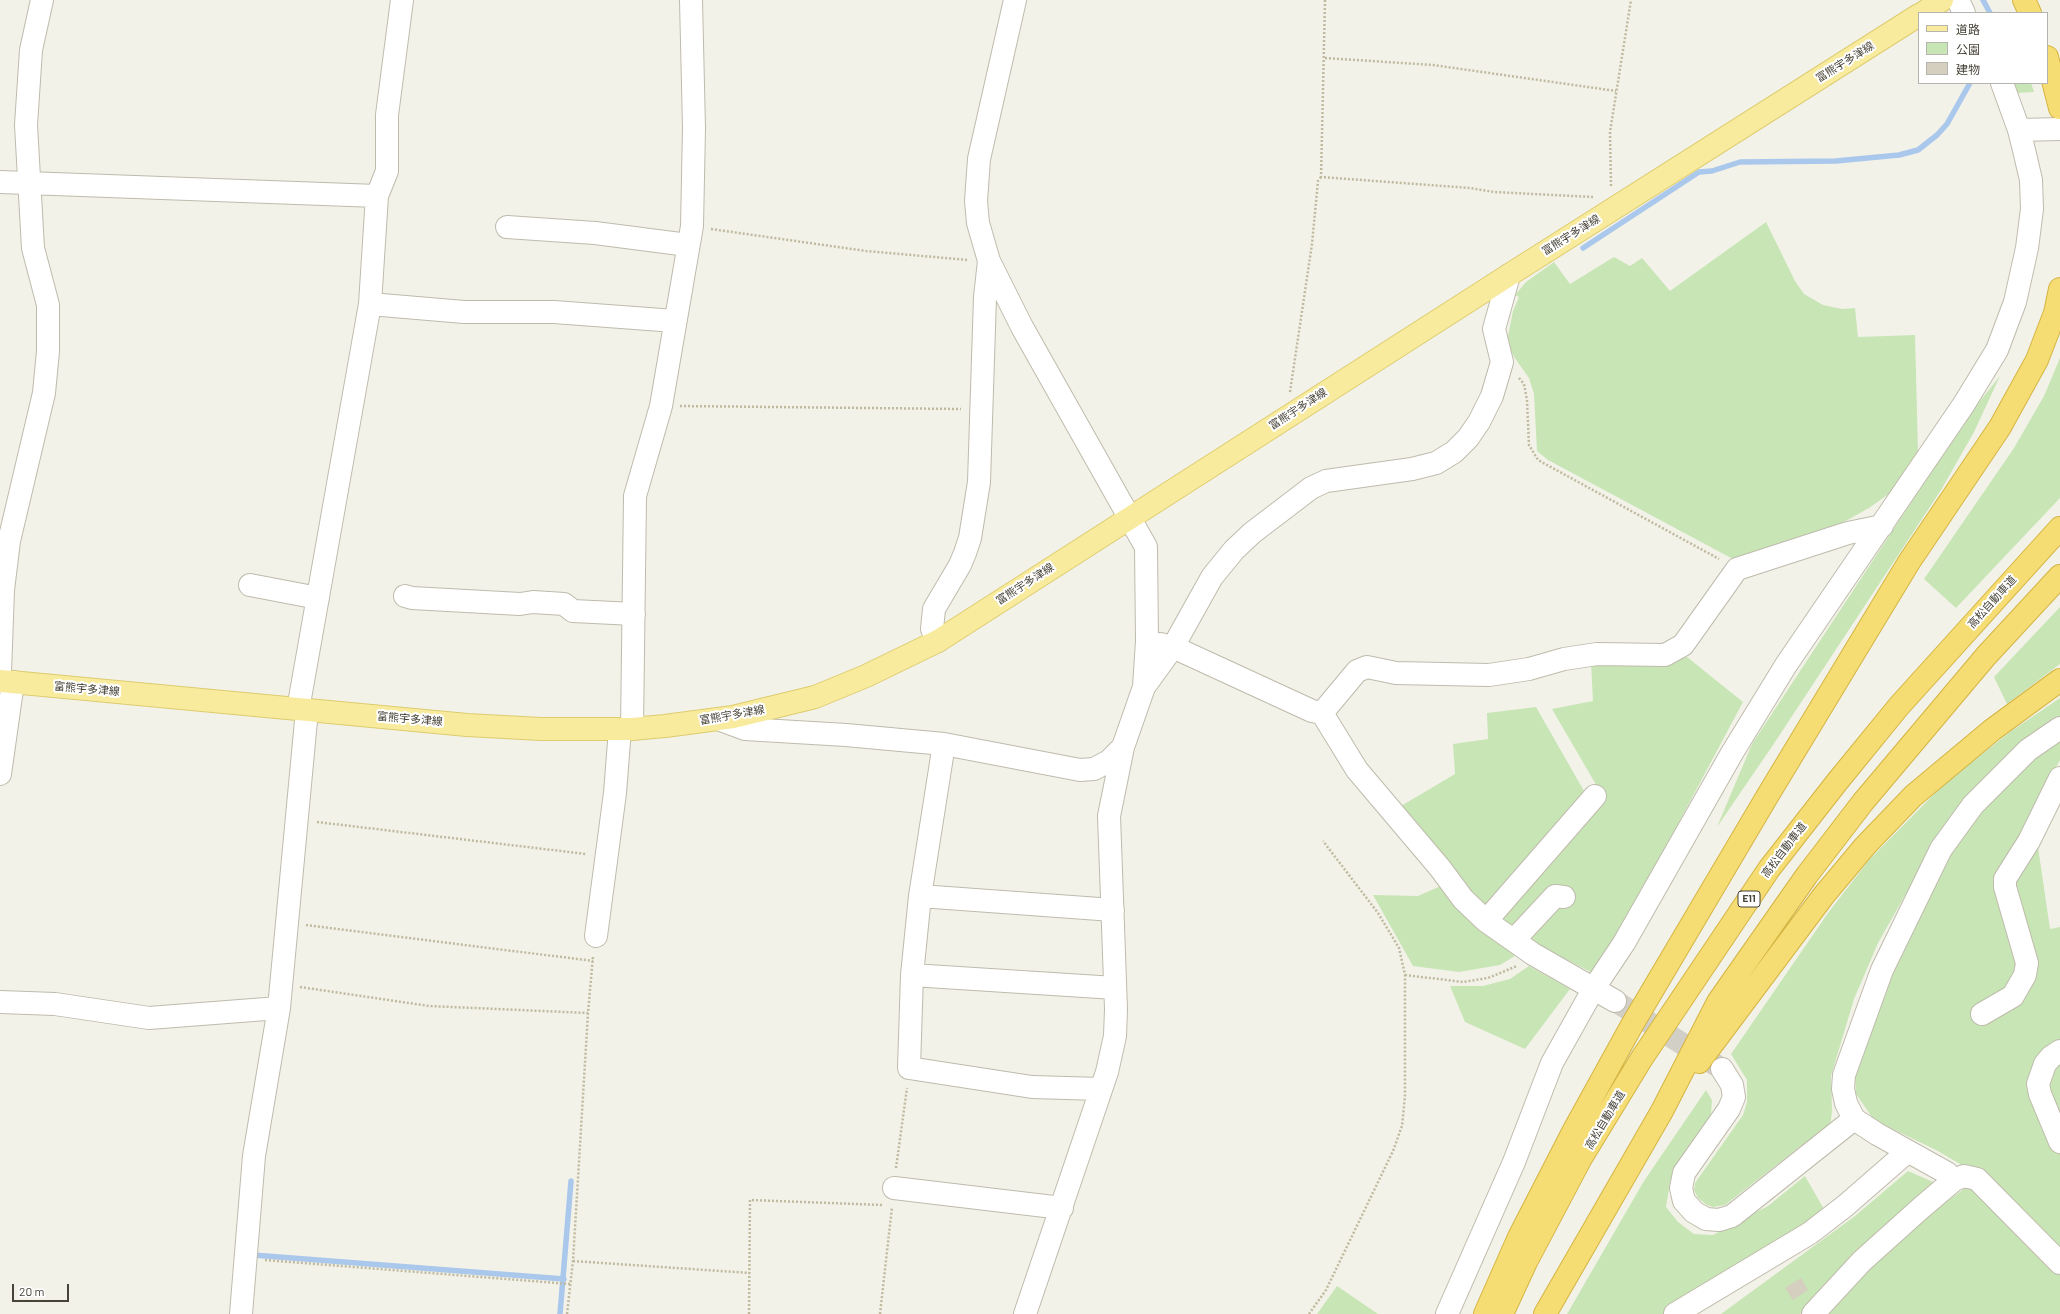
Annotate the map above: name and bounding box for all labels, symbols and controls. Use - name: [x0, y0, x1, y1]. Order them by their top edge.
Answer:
- legend: [1918, 12, 2048, 84]
- text: 道路: [1956, 22, 1980, 36]
- street label: 富熊宇多津線: [1814, 39, 1876, 85]
- text: 公園: [1956, 42, 1980, 56]
- text: 建物: [1956, 62, 1980, 76]
- street label: 富熊宇多津線: [1540, 212, 1602, 258]
- street label: 富熊宇多津線: [1267, 385, 1329, 433]
- street label: 富熊宇多津線: [994, 560, 1056, 608]
- street label: 高松自動車道: [1965, 573, 2019, 631]
- street label: 富熊宇多津線: [54, 680, 120, 698]
- street label: 富熊宇多津線: [698, 703, 766, 727]
- street label: 富熊宇多津線: [377, 710, 443, 728]
- street label: 高松自動車道: [1759, 820, 1809, 880]
- road number: E11: [1738, 891, 1760, 907]
- street label: 高松自動車道: [1582, 1088, 1628, 1152]
- scale bar: [14, 1276, 71, 1302]
- text: 20 m: [19, 1284, 45, 1298]

